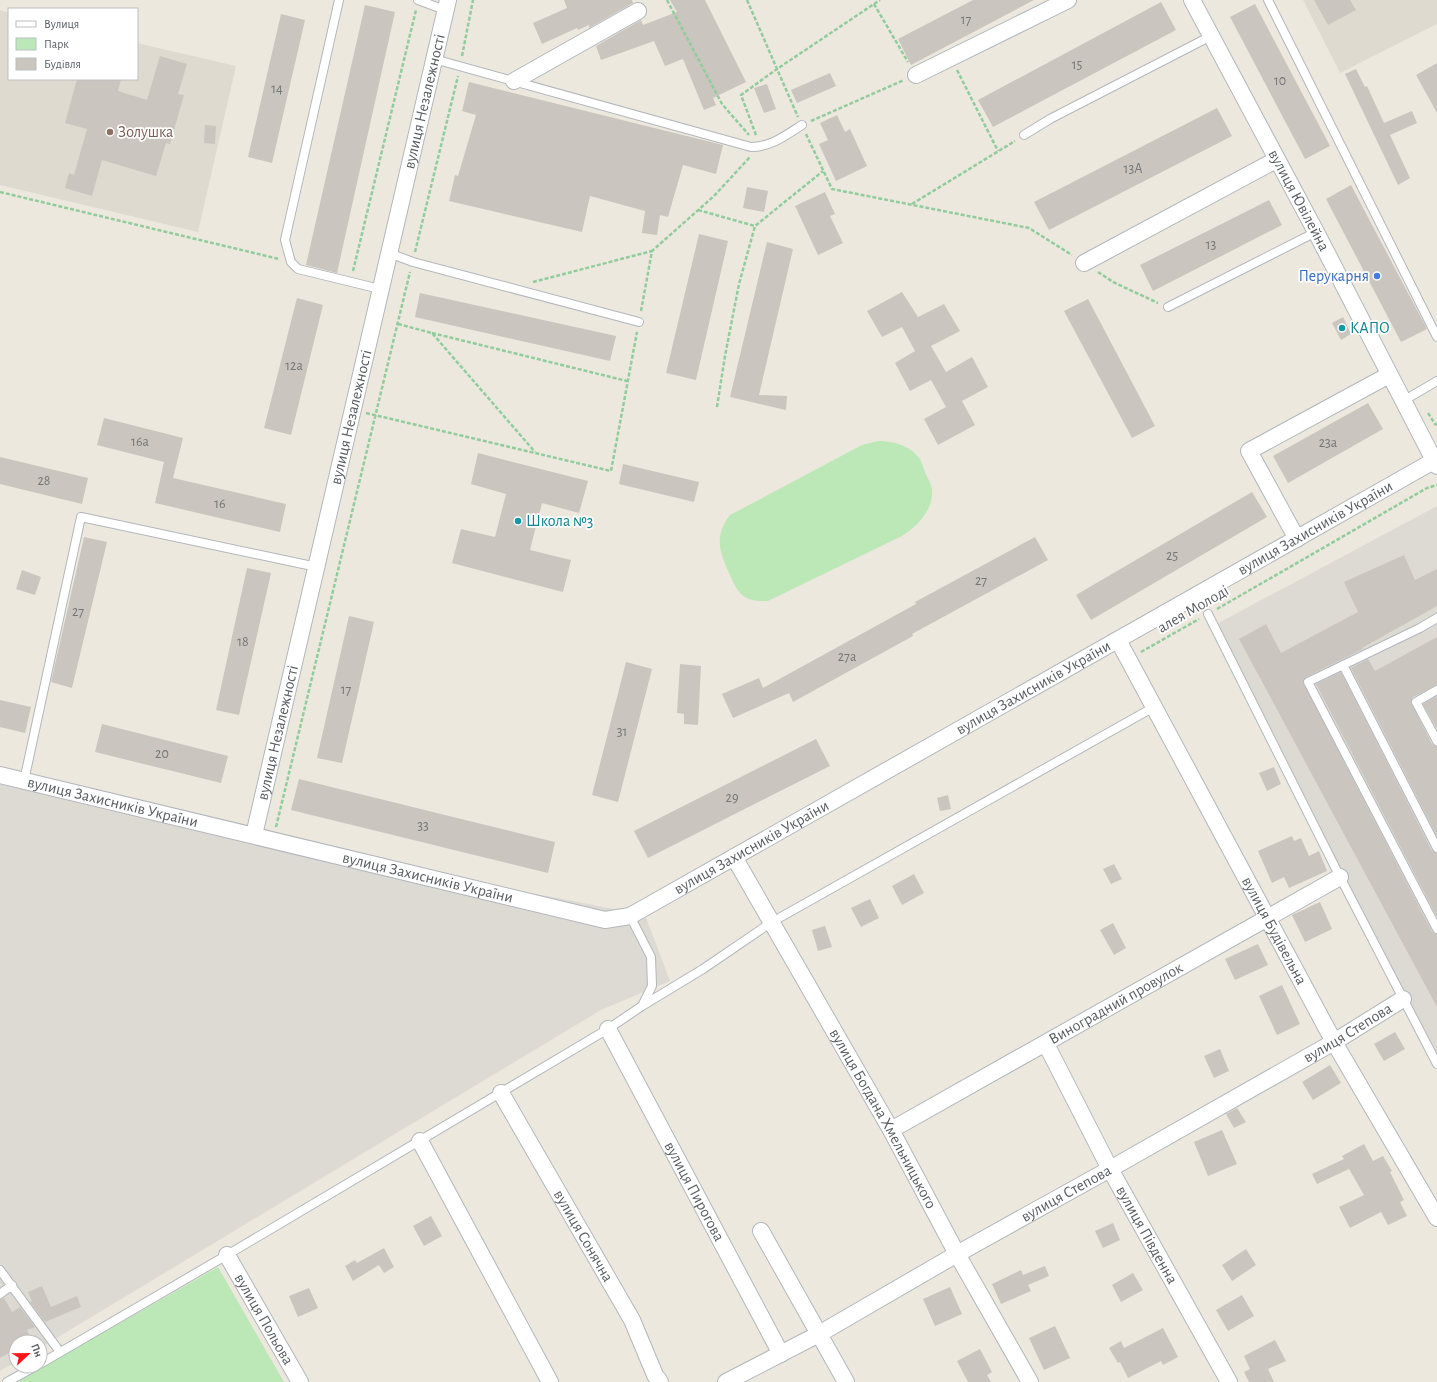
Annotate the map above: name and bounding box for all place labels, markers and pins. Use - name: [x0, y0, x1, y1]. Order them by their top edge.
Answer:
- place label: Золушка: [118, 124, 173, 141]
- marker: Золушка: [105, 127, 115, 137]
- place label: Перукарня: [1298, 268, 1369, 285]
- marker: Перукарня: [1372, 271, 1382, 281]
- place label: КАПО: [1350, 320, 1390, 336]
- marker: КАПО: [1337, 323, 1347, 333]
- place label: Школа №3: [526, 513, 593, 529]
- marker: Школа №3: [513, 516, 523, 526]

